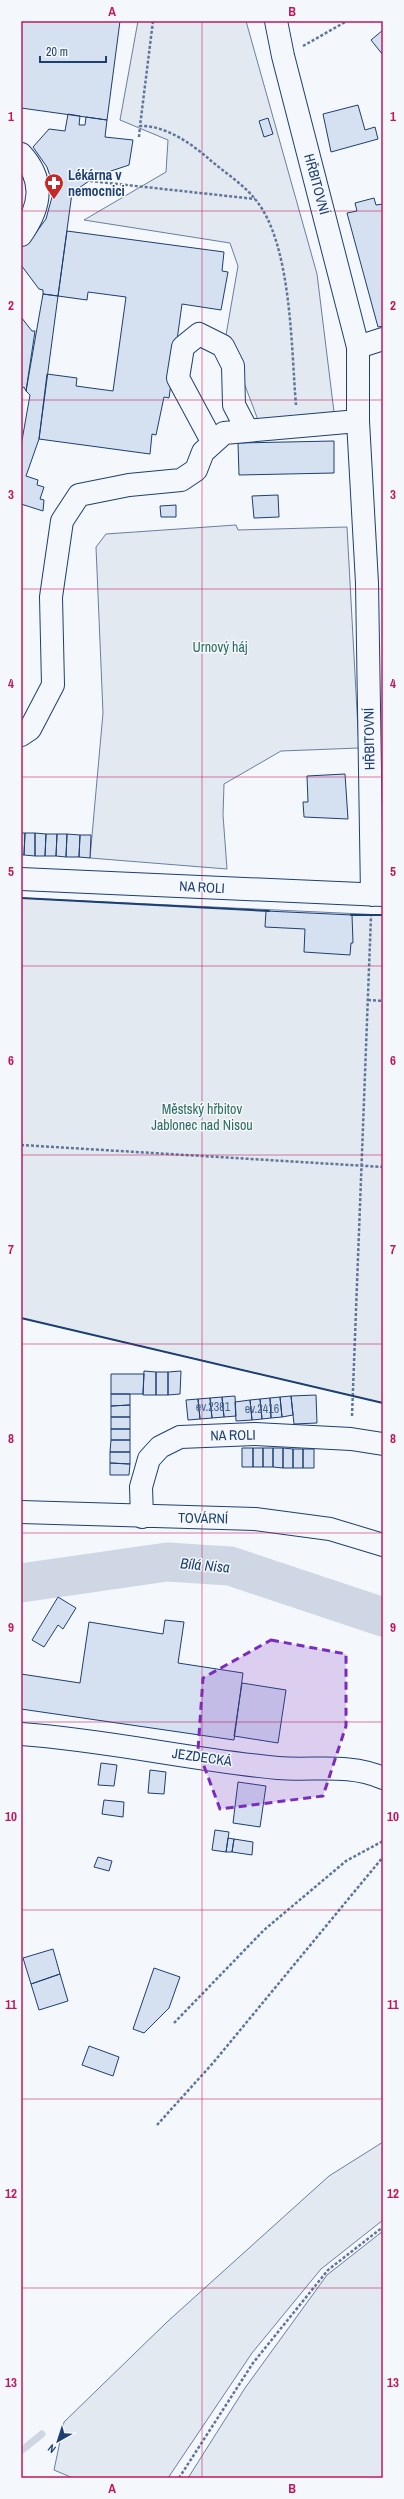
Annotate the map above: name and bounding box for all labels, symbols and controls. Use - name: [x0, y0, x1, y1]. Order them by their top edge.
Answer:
- text: A: [108, 3, 116, 20]
- text: B: [288, 3, 296, 20]
- scale bar: [40, 38, 106, 64]
- text: 20 m: [46, 44, 68, 60]
- text: 1: [8, 108, 14, 125]
- text: 1: [390, 108, 396, 125]
- street label: HŘBITOVNÍ: [300, 152, 334, 217]
- place label: Lékárna v nemocnici: [68, 166, 125, 200]
- pharmacy icon: Lékárna v nemocnici: [43, 172, 65, 200]
- text: 2: [8, 297, 14, 314]
- text: 2: [390, 297, 396, 314]
- text: 3: [8, 486, 14, 503]
- text: 3: [390, 486, 396, 503]
- park label: Urnový háj: [193, 638, 247, 656]
- text: 4: [8, 675, 14, 692]
- text: 4: [390, 675, 396, 692]
- street label: HŘBITOVNÍ: [359, 707, 379, 770]
- text: 5: [8, 863, 14, 880]
- text: 5: [390, 863, 396, 880]
- street label: NA ROLI: [179, 877, 225, 897]
- text: 6: [8, 1052, 14, 1069]
- text: 6: [390, 1052, 396, 1069]
- park label: Městský hřbitov Jablonec nad Nisou: [151, 1100, 253, 1134]
- text: 7: [8, 1241, 14, 1258]
- text: 7: [390, 1241, 396, 1258]
- house number: ev.2381: [196, 1399, 231, 1415]
- house number: ev.2416: [245, 1401, 279, 1417]
- street label: NA ROLI: [210, 1426, 256, 1444]
- text: 8: [8, 1430, 14, 1447]
- text: 8: [390, 1430, 396, 1447]
- street label: TOVÁRNÍ: [178, 1509, 229, 1527]
- water label: Bílá Nisa: [179, 1552, 231, 1578]
- text: 9: [8, 1619, 14, 1636]
- text: 9: [390, 1619, 396, 1636]
- street label: JEZDECKÁ: [171, 1744, 233, 1770]
- text: 10: [5, 1808, 17, 1825]
- text: 10: [387, 1808, 399, 1825]
- text: 11: [5, 1996, 17, 2013]
- text: 11: [387, 1996, 399, 2013]
- text: 12: [5, 2185, 17, 2202]
- text: 12: [387, 2185, 399, 2202]
- text: 13: [5, 2374, 17, 2391]
- text: 13: [387, 2374, 399, 2391]
- north arrow: [38, 2421, 78, 2461]
- text: N: [45, 2441, 59, 2456]
- text: A: [108, 2480, 116, 2497]
- text: B: [288, 2480, 296, 2497]

